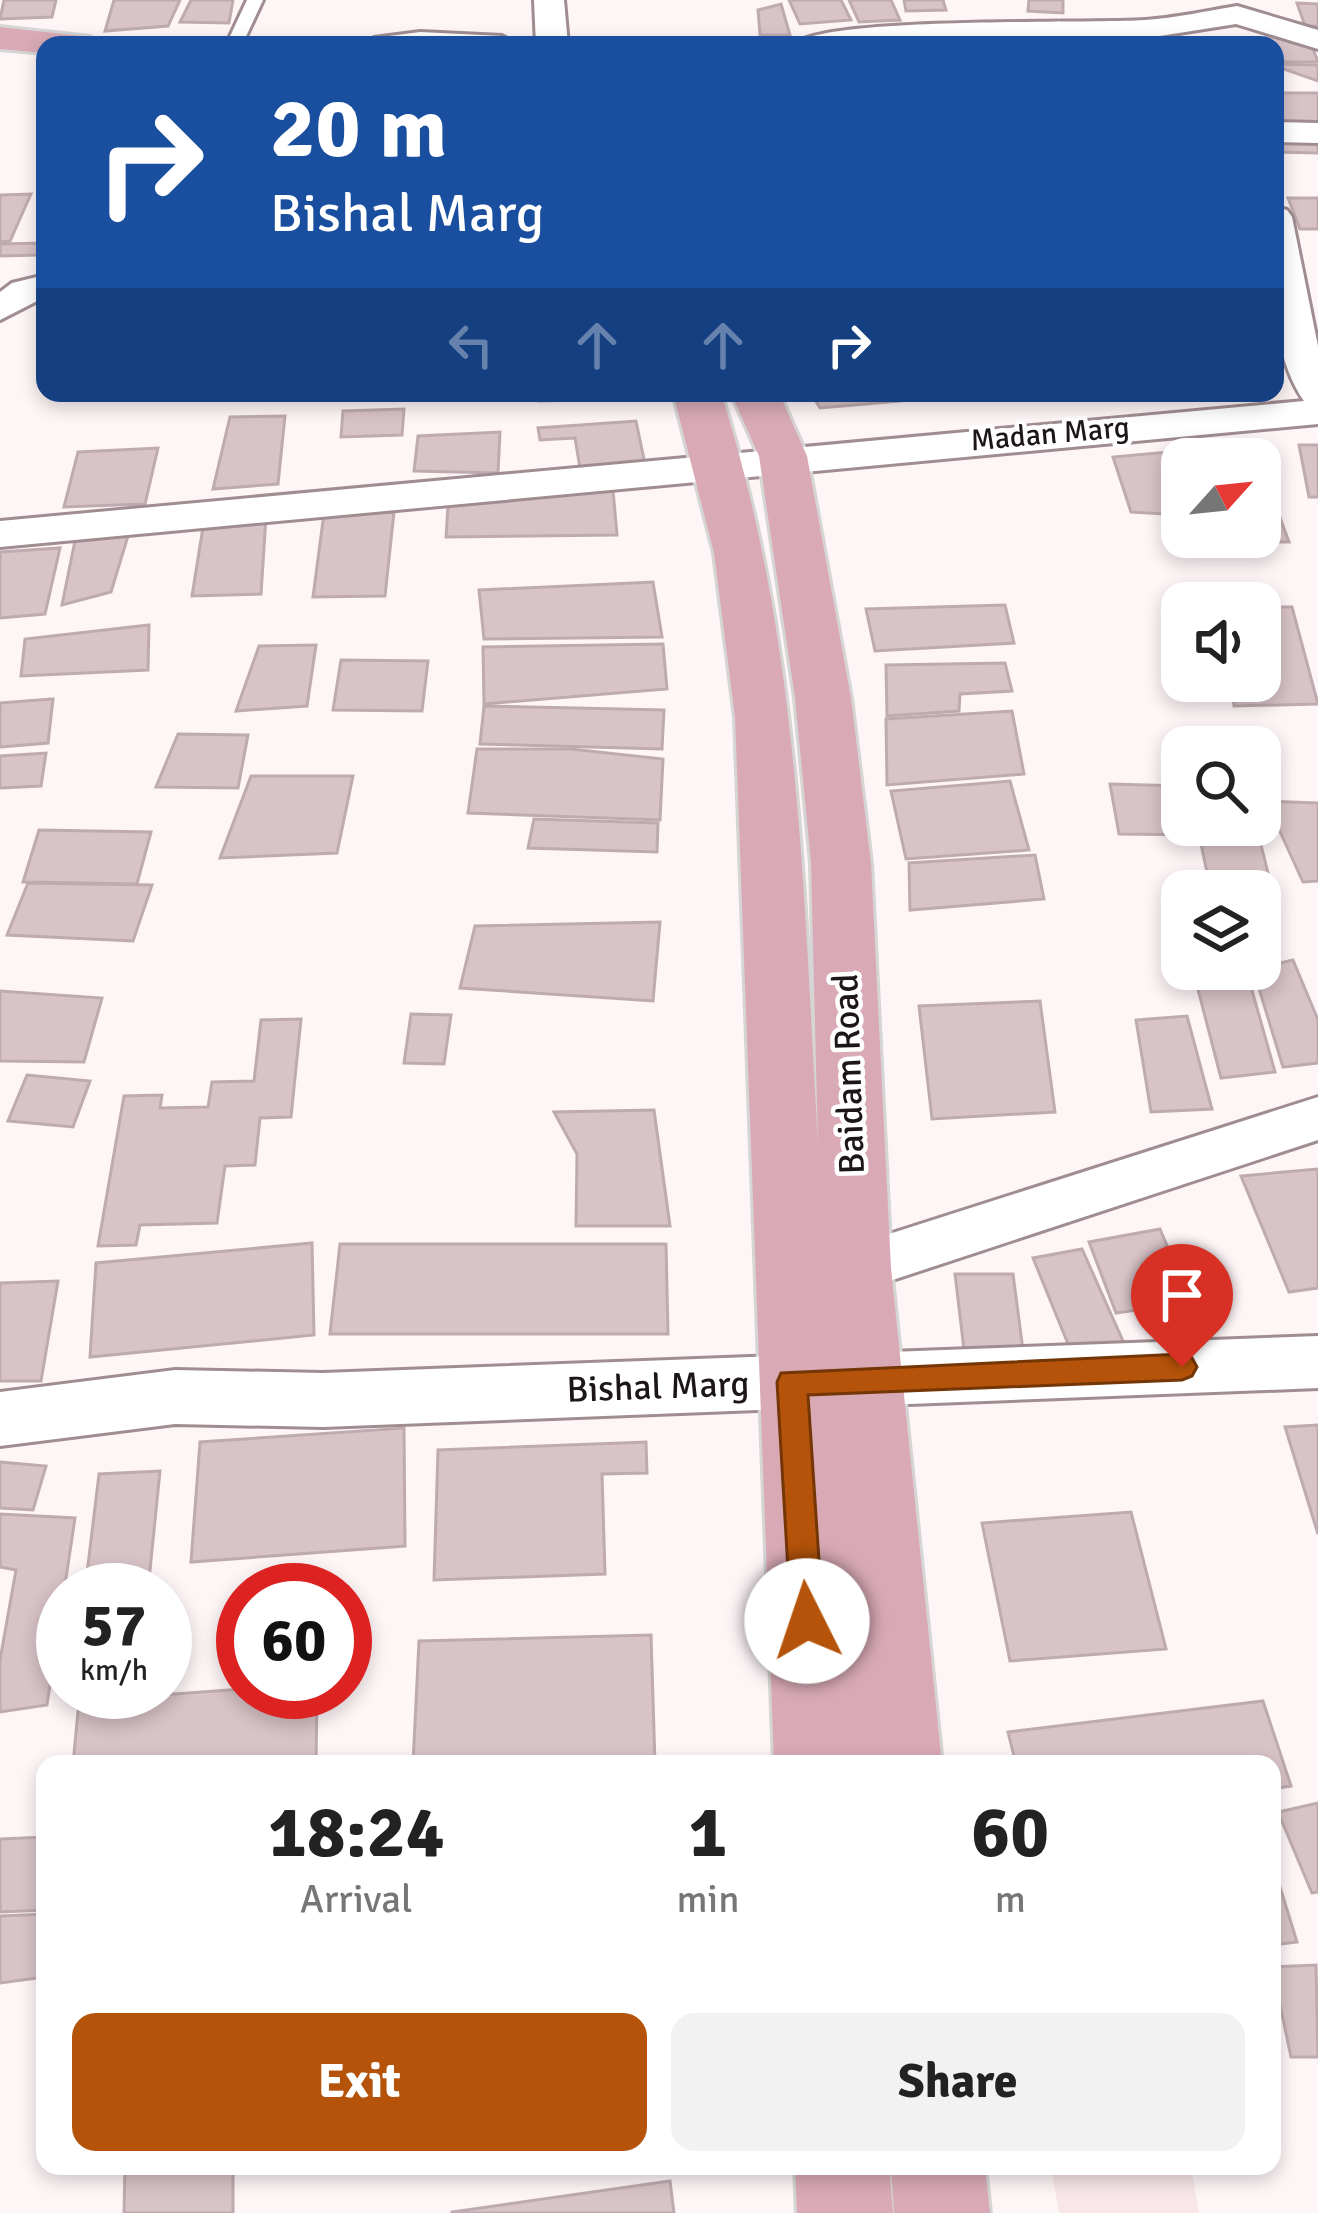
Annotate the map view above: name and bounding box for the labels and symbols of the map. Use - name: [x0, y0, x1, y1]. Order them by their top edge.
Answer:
- street label: Madan Marg: [969, 409, 1131, 459]
- north arrow: [1161, 438, 1281, 558]
- street label: Baidam Road: [823, 973, 875, 1175]
- pin: [1131, 1244, 1233, 1367]
- street label: Bishal Marg: [566, 1361, 750, 1413]
- position arrow: [744, 1558, 870, 1684]
- speed limit sign: 60: [216, 1563, 372, 1719]

